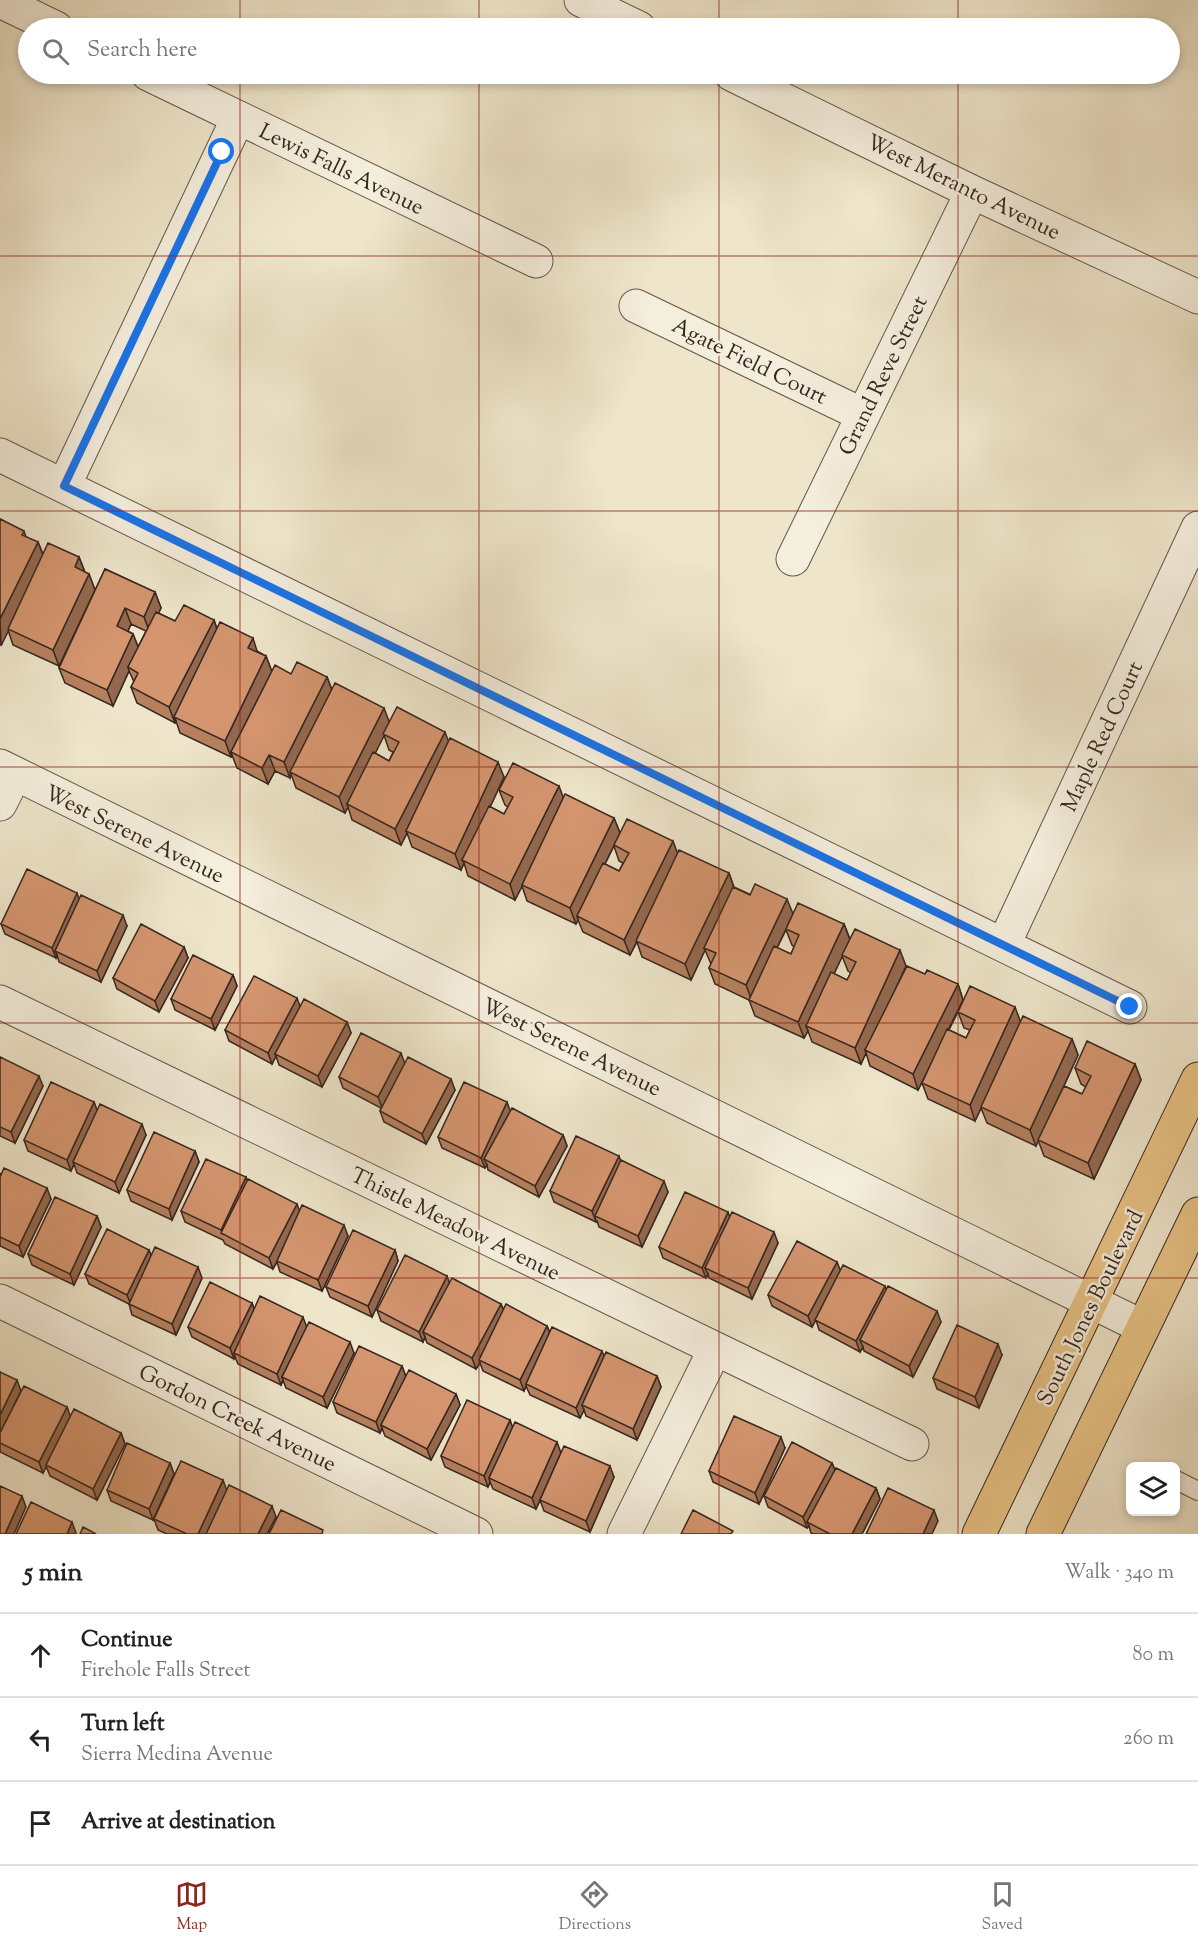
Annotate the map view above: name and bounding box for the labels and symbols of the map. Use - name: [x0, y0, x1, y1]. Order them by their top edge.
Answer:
- street label: Lewis Falls Avenue: [253, 117, 429, 225]
- street label: West Meranto Avenue: [860, 128, 1065, 250]
- route start: [208, 138, 234, 164]
- street label: Grand Reve Street: [832, 291, 937, 462]
- street label: Agate Field Court: [666, 311, 832, 414]
- street label: Maple Red Court: [1055, 656, 1153, 818]
- street label: West Serene Avenue: [38, 778, 229, 893]
- street label: West Serene Avenue: [475, 991, 666, 1106]
- route end: [1116, 993, 1142, 1019]
- street label: Thistle Meadow Avenue: [344, 1161, 565, 1290]
- street label: South Jones Boulevard: [1030, 1205, 1153, 1412]
- street label: Gordon Creek Avenue: [132, 1358, 341, 1482]

